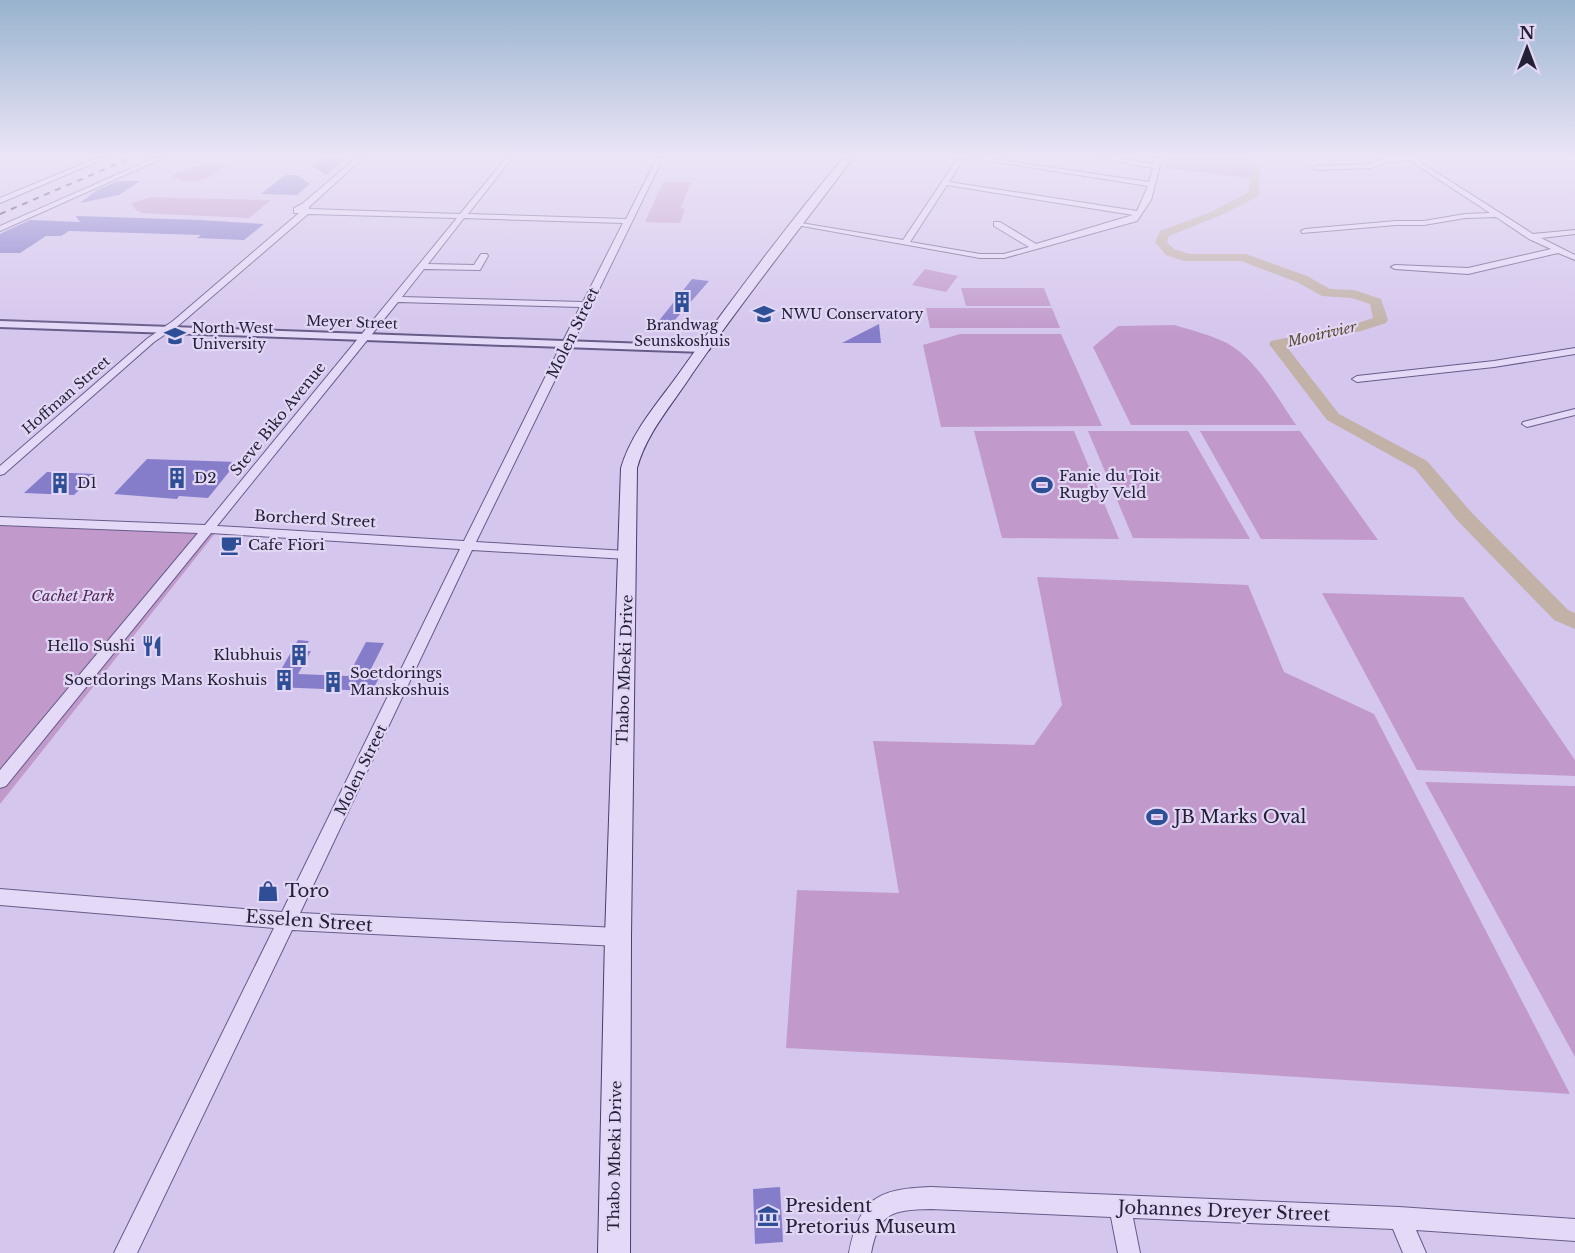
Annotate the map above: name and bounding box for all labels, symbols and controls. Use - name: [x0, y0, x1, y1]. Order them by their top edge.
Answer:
- north arrow: [1497, 18, 1557, 78]
- text: N: [1519, 23, 1535, 43]
- street label: Molen Street: [542, 284, 603, 381]
- building icon: Brandwag Seunskoshuis: [670, 290, 694, 314]
- school or university icon: NWU Conservatory: [752, 302, 776, 326]
- place label: NWU Conservatory: [781, 305, 924, 323]
- street label: Meyer Street: [306, 311, 399, 333]
- place label: Brandwag Seunskoshuis: [634, 316, 730, 350]
- water label: Mooirivier: [1285, 317, 1359, 351]
- place label: North West University: [192, 319, 274, 353]
- school or university icon: North West University: [163, 324, 187, 348]
- street label: Hoffman Street: [18, 352, 114, 438]
- street label: Steve Biko Avenue: [226, 358, 329, 480]
- building icon: D2: [165, 466, 189, 490]
- place label: Fanie du Toit Rugby Veld: [1059, 466, 1160, 502]
- place label: D2: [194, 468, 217, 487]
- building icon: D1: [48, 471, 72, 495]
- place label: D1: [77, 473, 97, 492]
- sports icon: Fanie du Toit Rugby Veld: [1030, 473, 1054, 497]
- street label: Borcherd Street: [254, 506, 377, 531]
- cafe icon: Cafe Fiori: [219, 533, 243, 557]
- place label: Cafe Fiori: [248, 535, 325, 554]
- park label: Cachet Park: [31, 586, 115, 605]
- street label: Thabo Mbeki Drive: [612, 594, 637, 746]
- restaurant icon: Hello Sushi: [140, 634, 164, 658]
- place label: Hello Sushi: [47, 636, 135, 655]
- building icon: Klubhuis: [287, 643, 311, 667]
- place label: Klubhuis: [213, 645, 282, 664]
- place label: Soetdorings Manskoshuis: [350, 663, 450, 699]
- building icon: Soetdorings Mans Koshuis: [272, 668, 296, 692]
- place label: Soetdorings Mans Koshuis: [64, 670, 267, 689]
- building icon: Soetdorings Manskoshuis: [321, 670, 345, 694]
- street label: Molen Street: [330, 721, 391, 818]
- sports icon: JB Marks Oval: [1145, 805, 1169, 829]
- place label: JB Marks Oval: [1172, 806, 1306, 828]
- shop icon: Toro: [256, 879, 280, 903]
- place label: Toro: [285, 880, 329, 902]
- street label: Esselen Street: [245, 906, 374, 936]
- street label: Thabo Mbeki Drive: [604, 1080, 625, 1232]
- place label: President Pretorius Museum: [785, 1195, 956, 1238]
- street label: Johannes Dreyer Street: [1115, 1196, 1331, 1226]
- museum icon: President Pretorius Museum: [756, 1204, 780, 1228]

